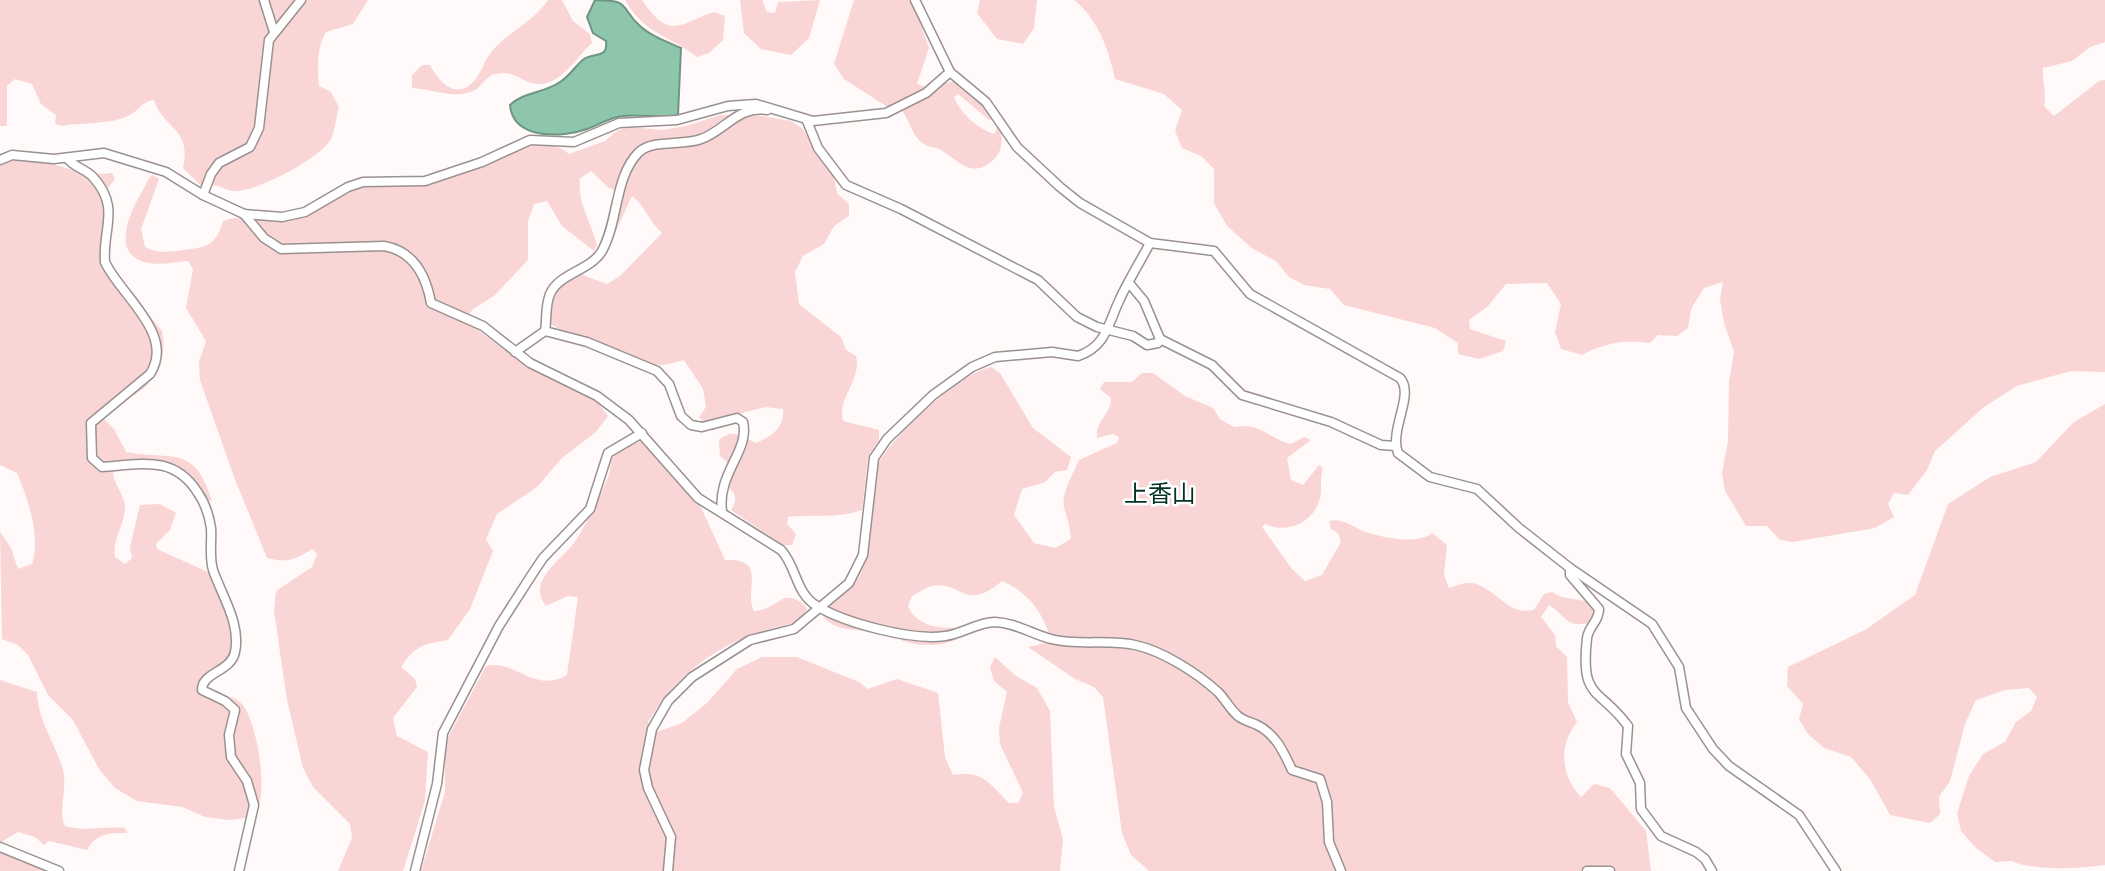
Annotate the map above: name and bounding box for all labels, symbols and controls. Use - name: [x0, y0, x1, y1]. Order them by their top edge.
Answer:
- district label: 上香山: [1124, 478, 1196, 507]

